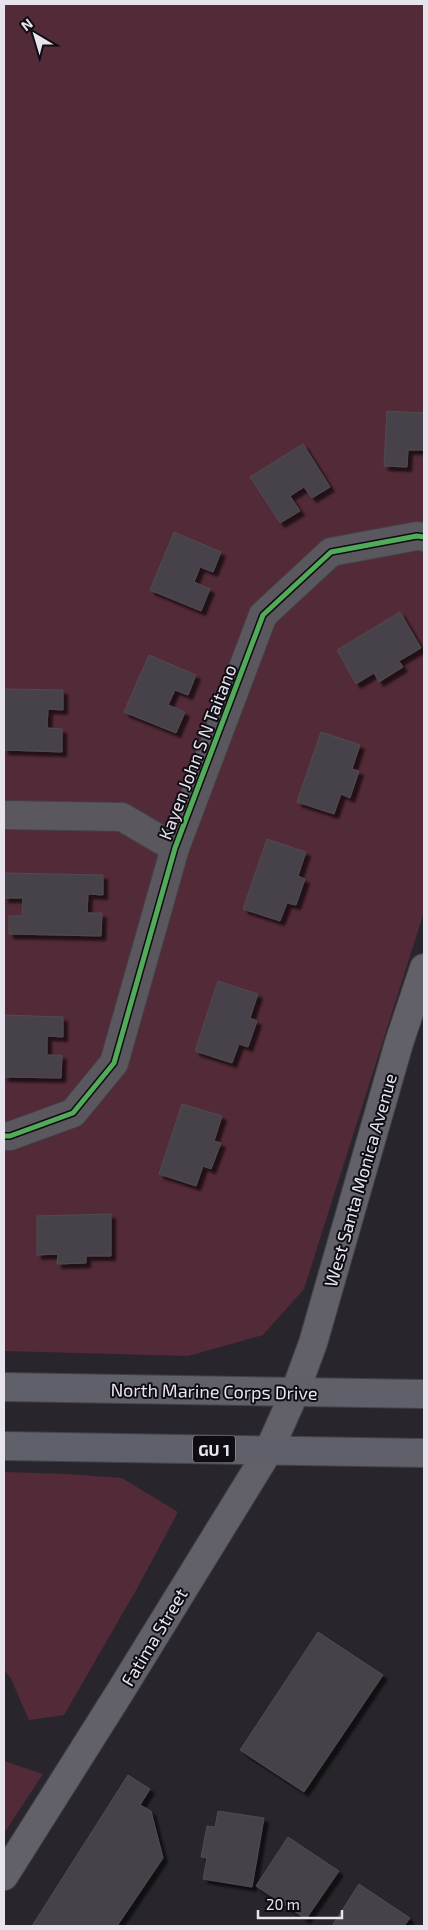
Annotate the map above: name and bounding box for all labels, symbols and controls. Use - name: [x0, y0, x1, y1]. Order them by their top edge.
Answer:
- north arrow: [10, 10, 60, 60]
- text: N: [17, 15, 36, 34]
- street label: Kayen John S N Taitano: [153, 661, 241, 843]
- street label: West Santa Monica Avenue: [319, 1071, 401, 1289]
- street label: North Marine Corps Drive: [110, 1378, 318, 1404]
- road number: GU 1: [193, 1436, 235, 1462]
- street label: Fatima Street: [116, 1584, 192, 1690]
- scale bar: [258, 1888, 342, 1920]
- text: 20 m: [266, 1895, 300, 1913]

